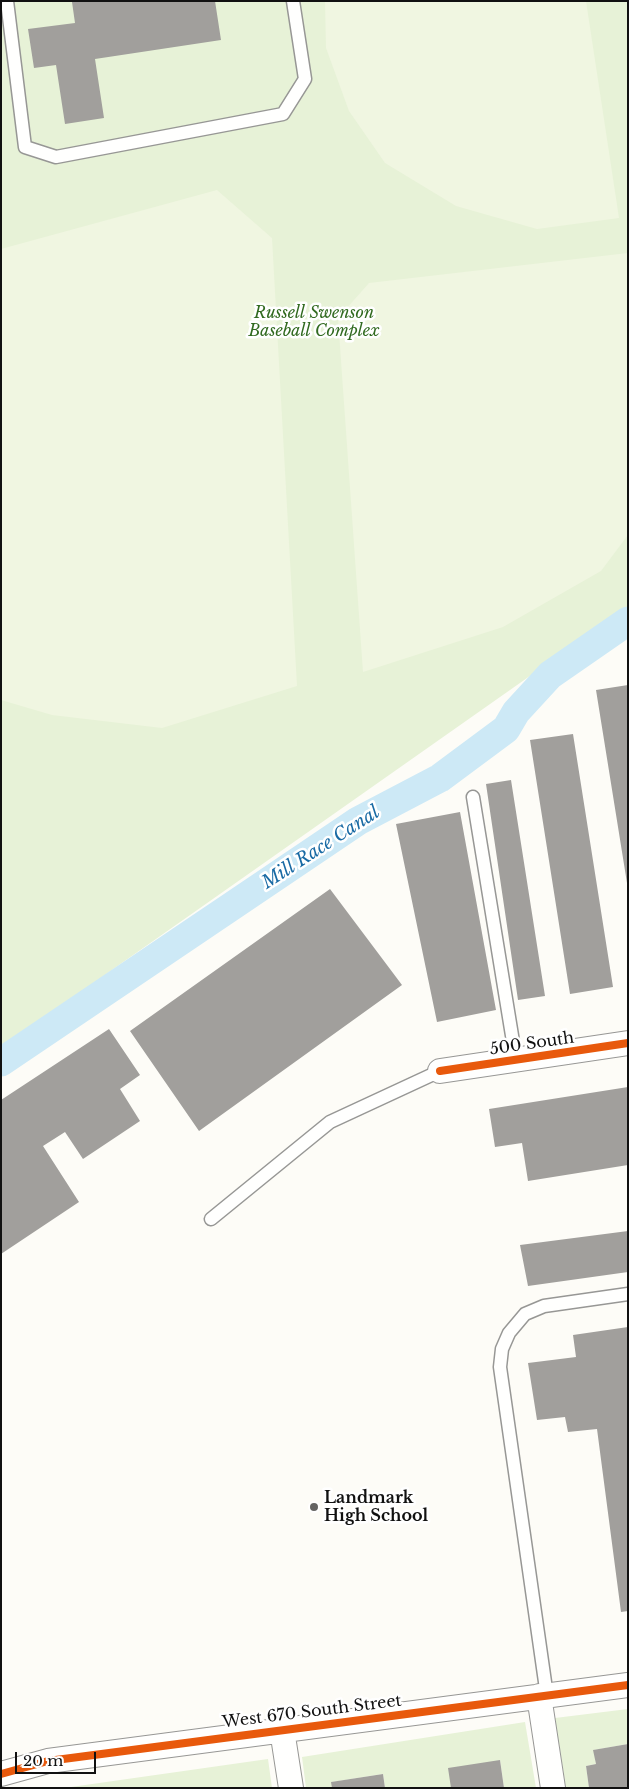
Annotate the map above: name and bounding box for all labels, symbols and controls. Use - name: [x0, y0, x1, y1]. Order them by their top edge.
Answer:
- park label: Russell Swenson Baseball Complex: [249, 303, 379, 341]
- water label: Mill Race Canal: [258, 802, 384, 894]
- street label: 500 South: [489, 1029, 575, 1059]
- place label: Landmark High School: [324, 1488, 428, 1526]
- marker: Landmark High School: [308, 1501, 320, 1513]
- street label: West 670 South Street: [221, 1691, 403, 1733]
- scale bar: [18, 1742, 99, 1774]
- text: 20 m: [23, 1751, 63, 1770]

